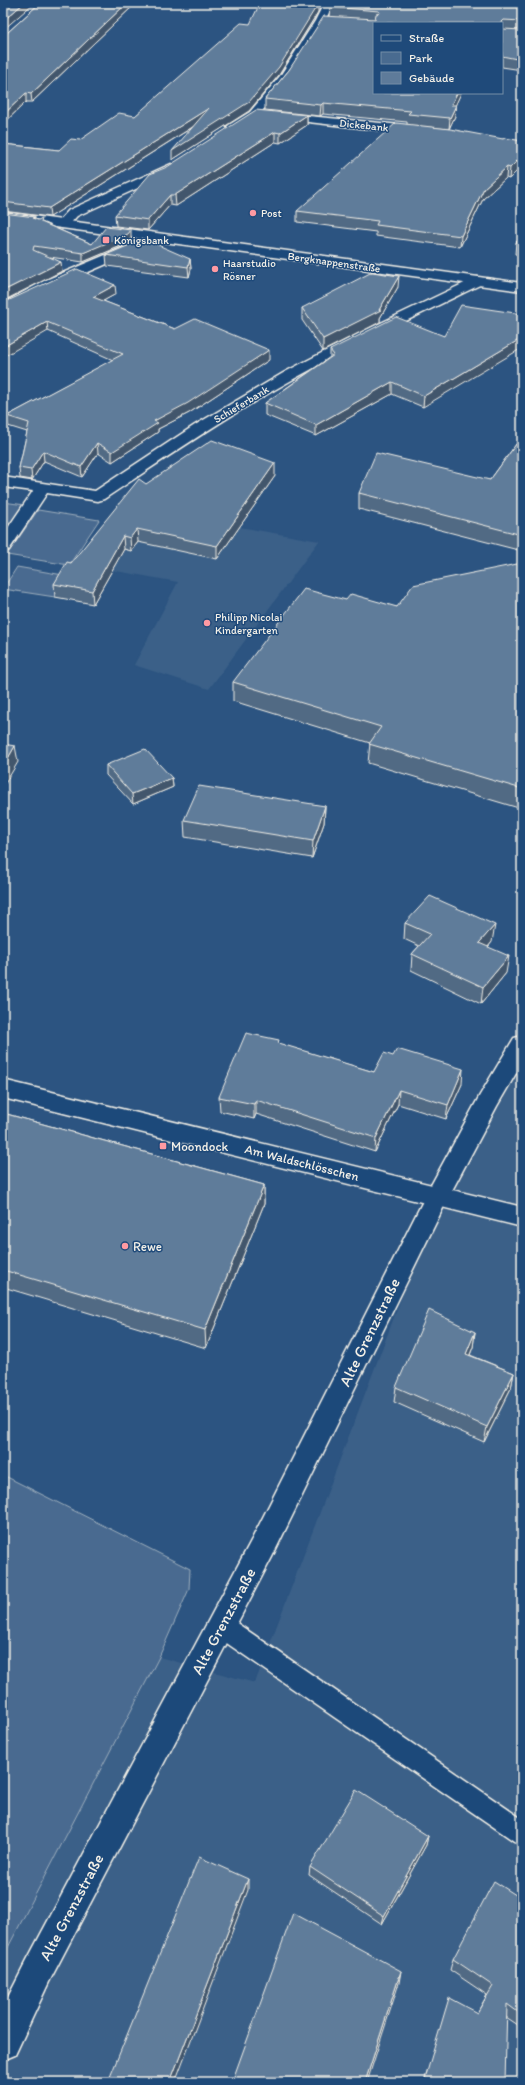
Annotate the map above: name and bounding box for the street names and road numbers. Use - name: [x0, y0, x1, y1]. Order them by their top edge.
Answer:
- street label: Dickebank: [339, 116, 390, 135]
- street label: Bergknappenstraße: [287, 250, 381, 275]
- street label: Schieferbank: [211, 383, 272, 426]
- street label: Am Waldschlösschen: [243, 1141, 361, 1184]
- street label: Alte Grenzstraße: [335, 1275, 404, 1390]
- street label: Alte Grenzstraße: [187, 1565, 260, 1678]
- street label: Alte Grenzstraße: [35, 1851, 108, 1964]

